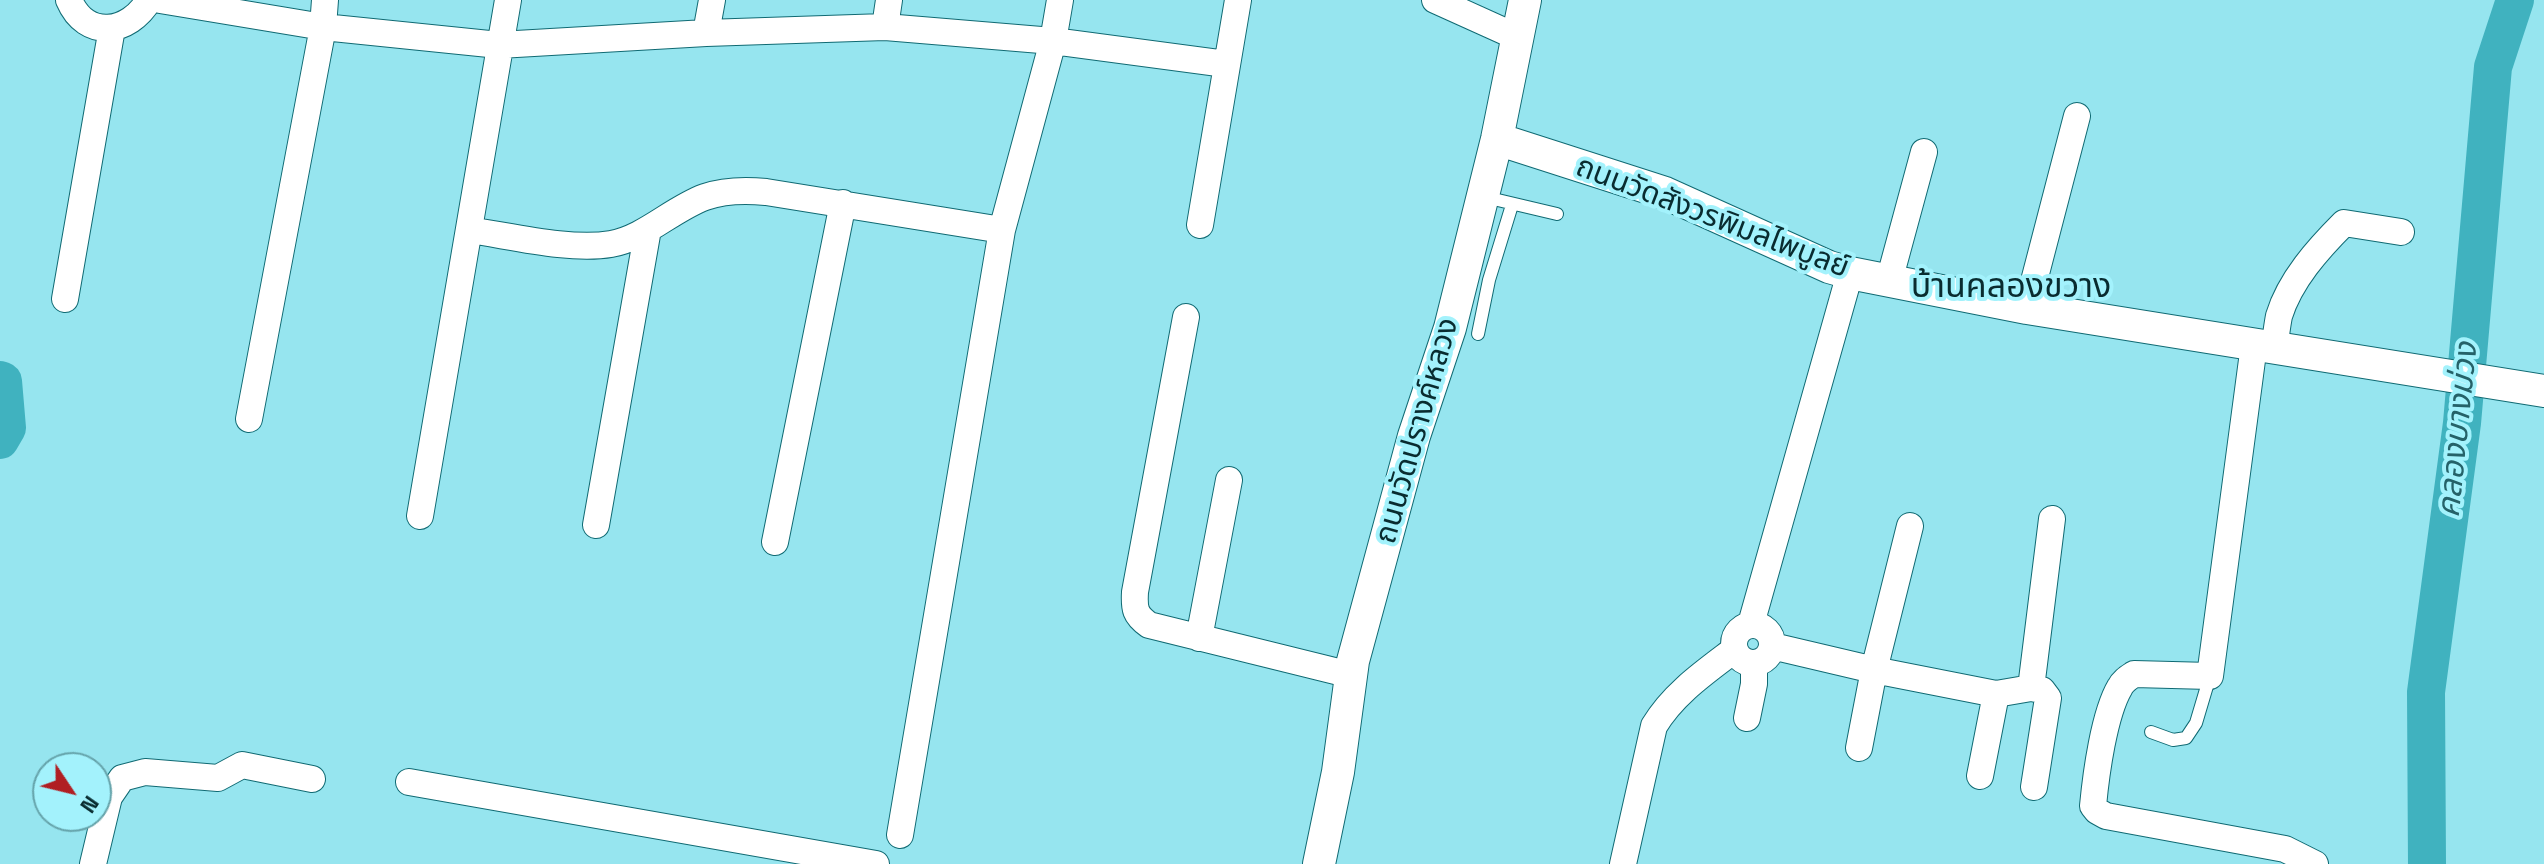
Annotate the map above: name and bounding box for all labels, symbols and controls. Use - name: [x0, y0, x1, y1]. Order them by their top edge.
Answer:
- street label: ถนนวัดสังวรพิมลไพบูลย์: [1570, 149, 1854, 287]
- district label: บ้านคลองขวาง: [1911, 268, 2111, 308]
- street label: ถนนวัดปรางค์หลวง: [1369, 314, 1467, 548]
- water label: คลองบางม่วง: [2431, 341, 2487, 519]
- north arrow: [32, 752, 112, 832]
- text: N: [74, 791, 106, 819]

